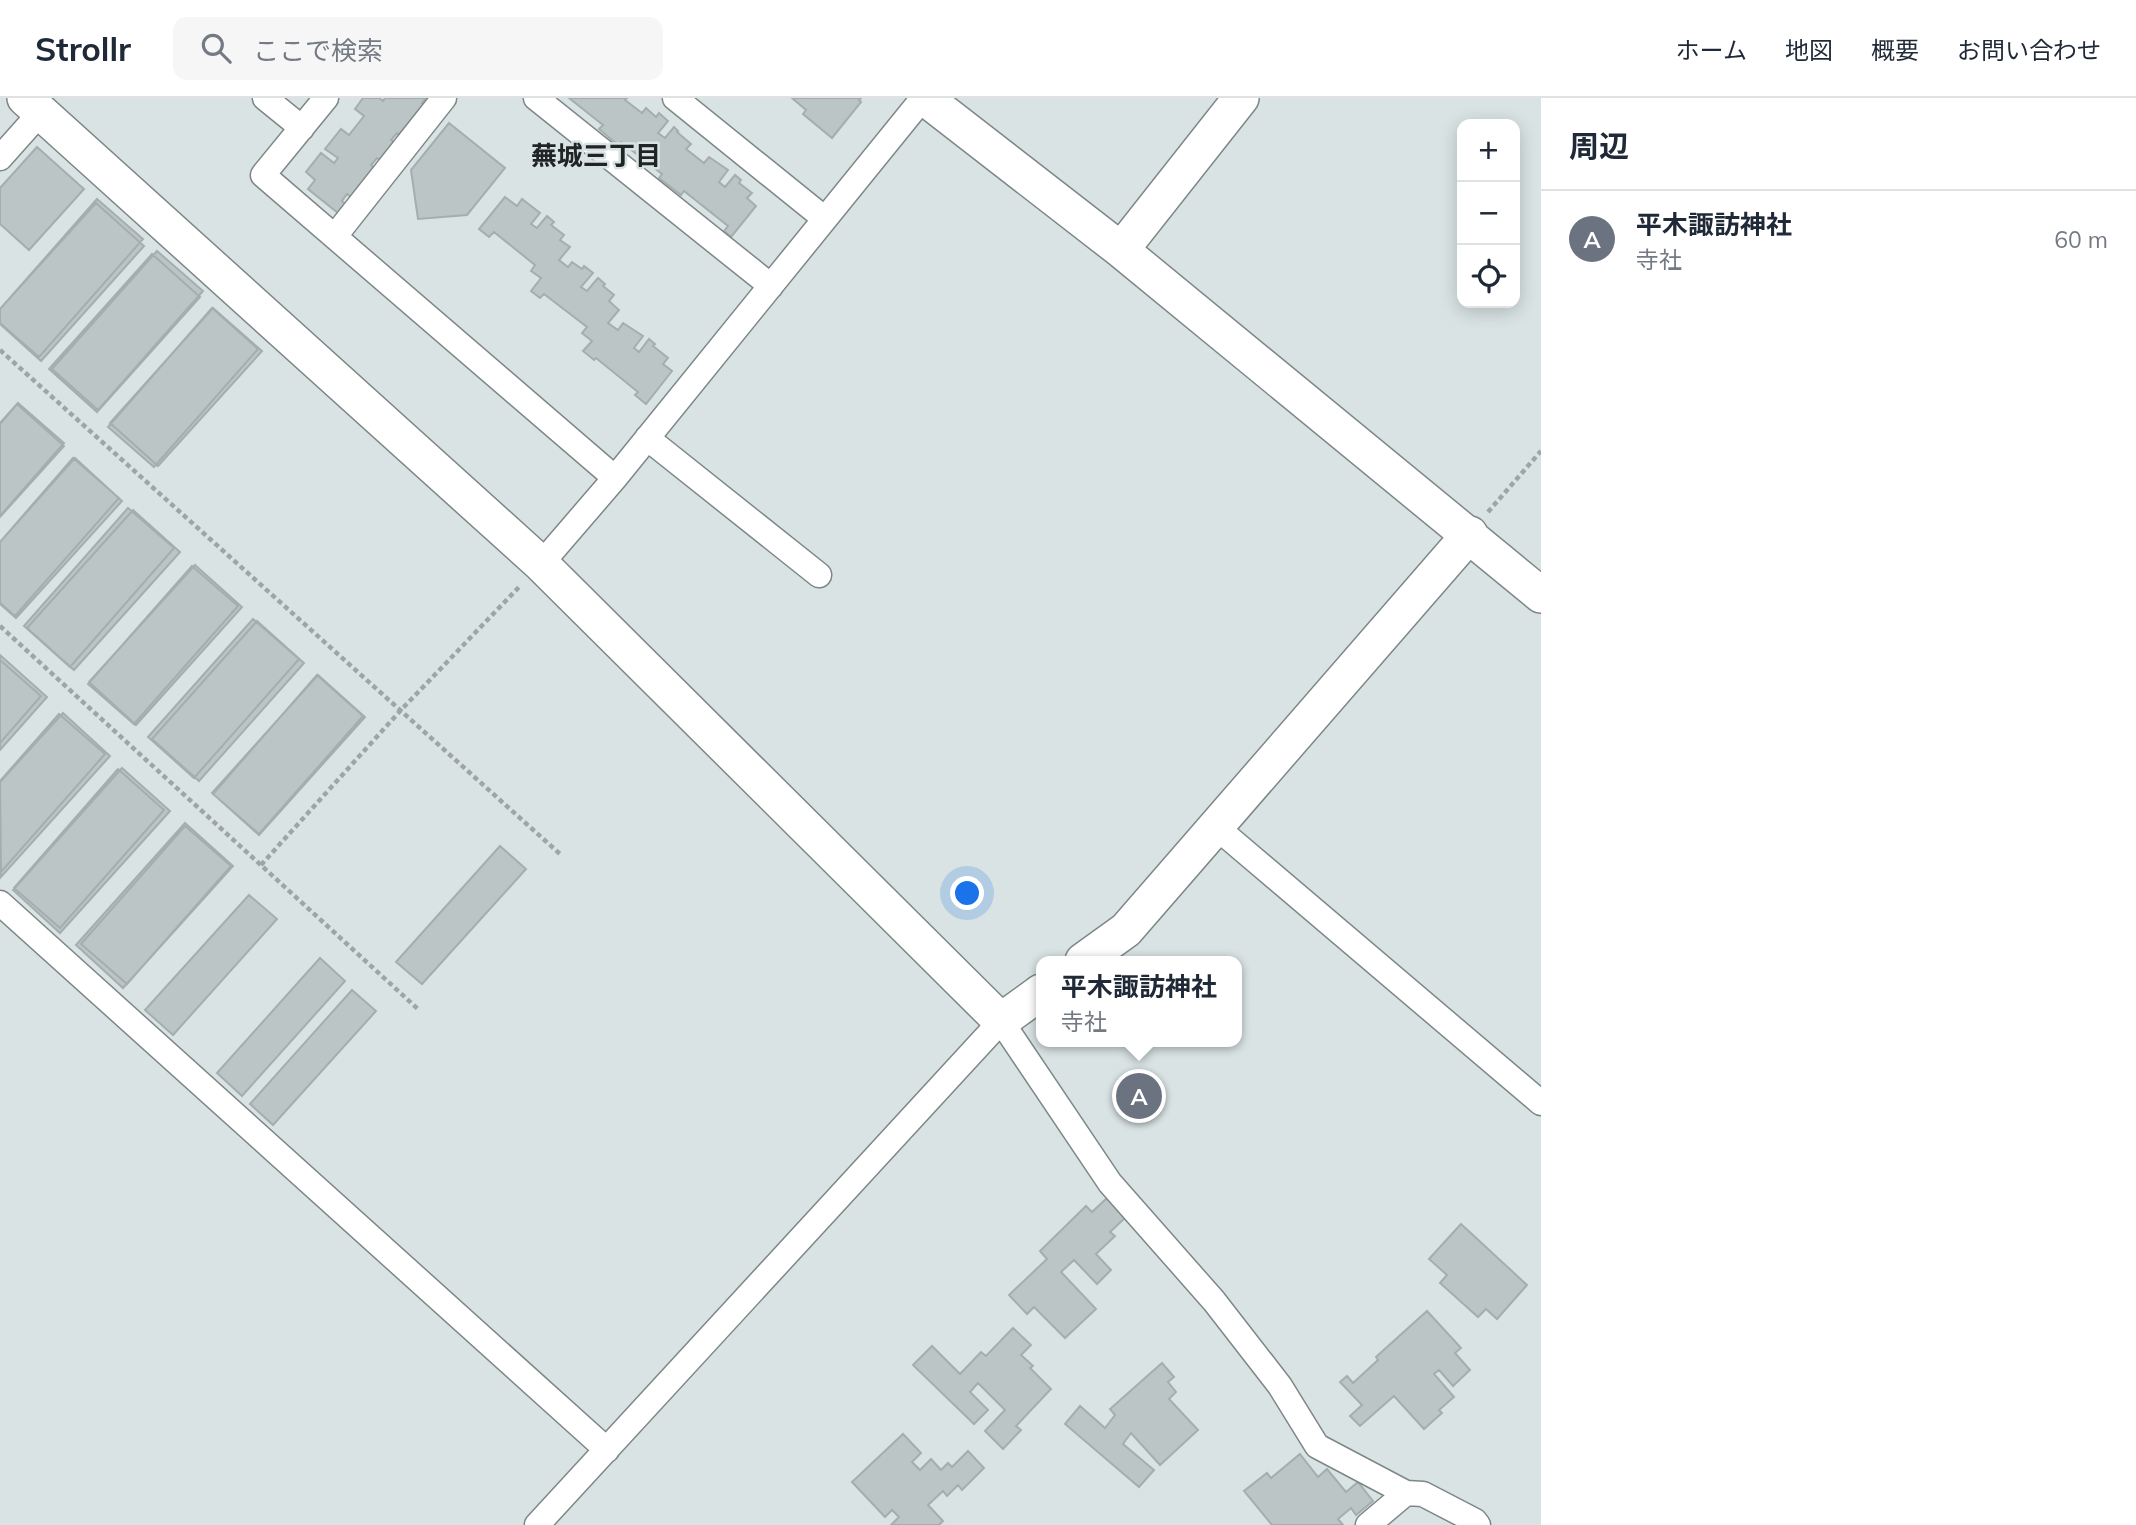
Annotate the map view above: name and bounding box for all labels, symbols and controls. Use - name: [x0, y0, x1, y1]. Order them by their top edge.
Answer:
- search box: [173, 17, 663, 80]
- text: Strollr: [35, 28, 131, 69]
- icon: search: [197, 29, 235, 67]
- text: ここで検索: [253, 34, 383, 67]
- text: ホーム: [1676, 35, 1747, 65]
- text: 地図: [1785, 35, 1833, 65]
- text: 概要: [1871, 35, 1919, 65]
- text: お問い合わせ: [1957, 35, 2101, 65]
- map controls: [1457, 119, 1520, 308]
- button: +: [1457, 119, 1520, 182]
- text: 周辺: [1569, 127, 1629, 165]
- district label: 蕪城三丁目: [531, 139, 661, 172]
- button: −: [1457, 182, 1520, 245]
- text: 平木諏訪神社: [1636, 208, 1792, 241]
- text: A: [1583, 225, 1601, 254]
- text: 60 m: [2054, 225, 2108, 254]
- button: locate: [1457, 245, 1520, 308]
- text: 寺社: [1636, 245, 1682, 274]
- your location: [950, 876, 984, 910]
- popup: [1036, 956, 1242, 1047]
- text: 平木諏訪神社: [1061, 970, 1217, 1003]
- text: 寺社: [1061, 1007, 1107, 1036]
- pin: A: [1116, 1070, 1162, 1122]

